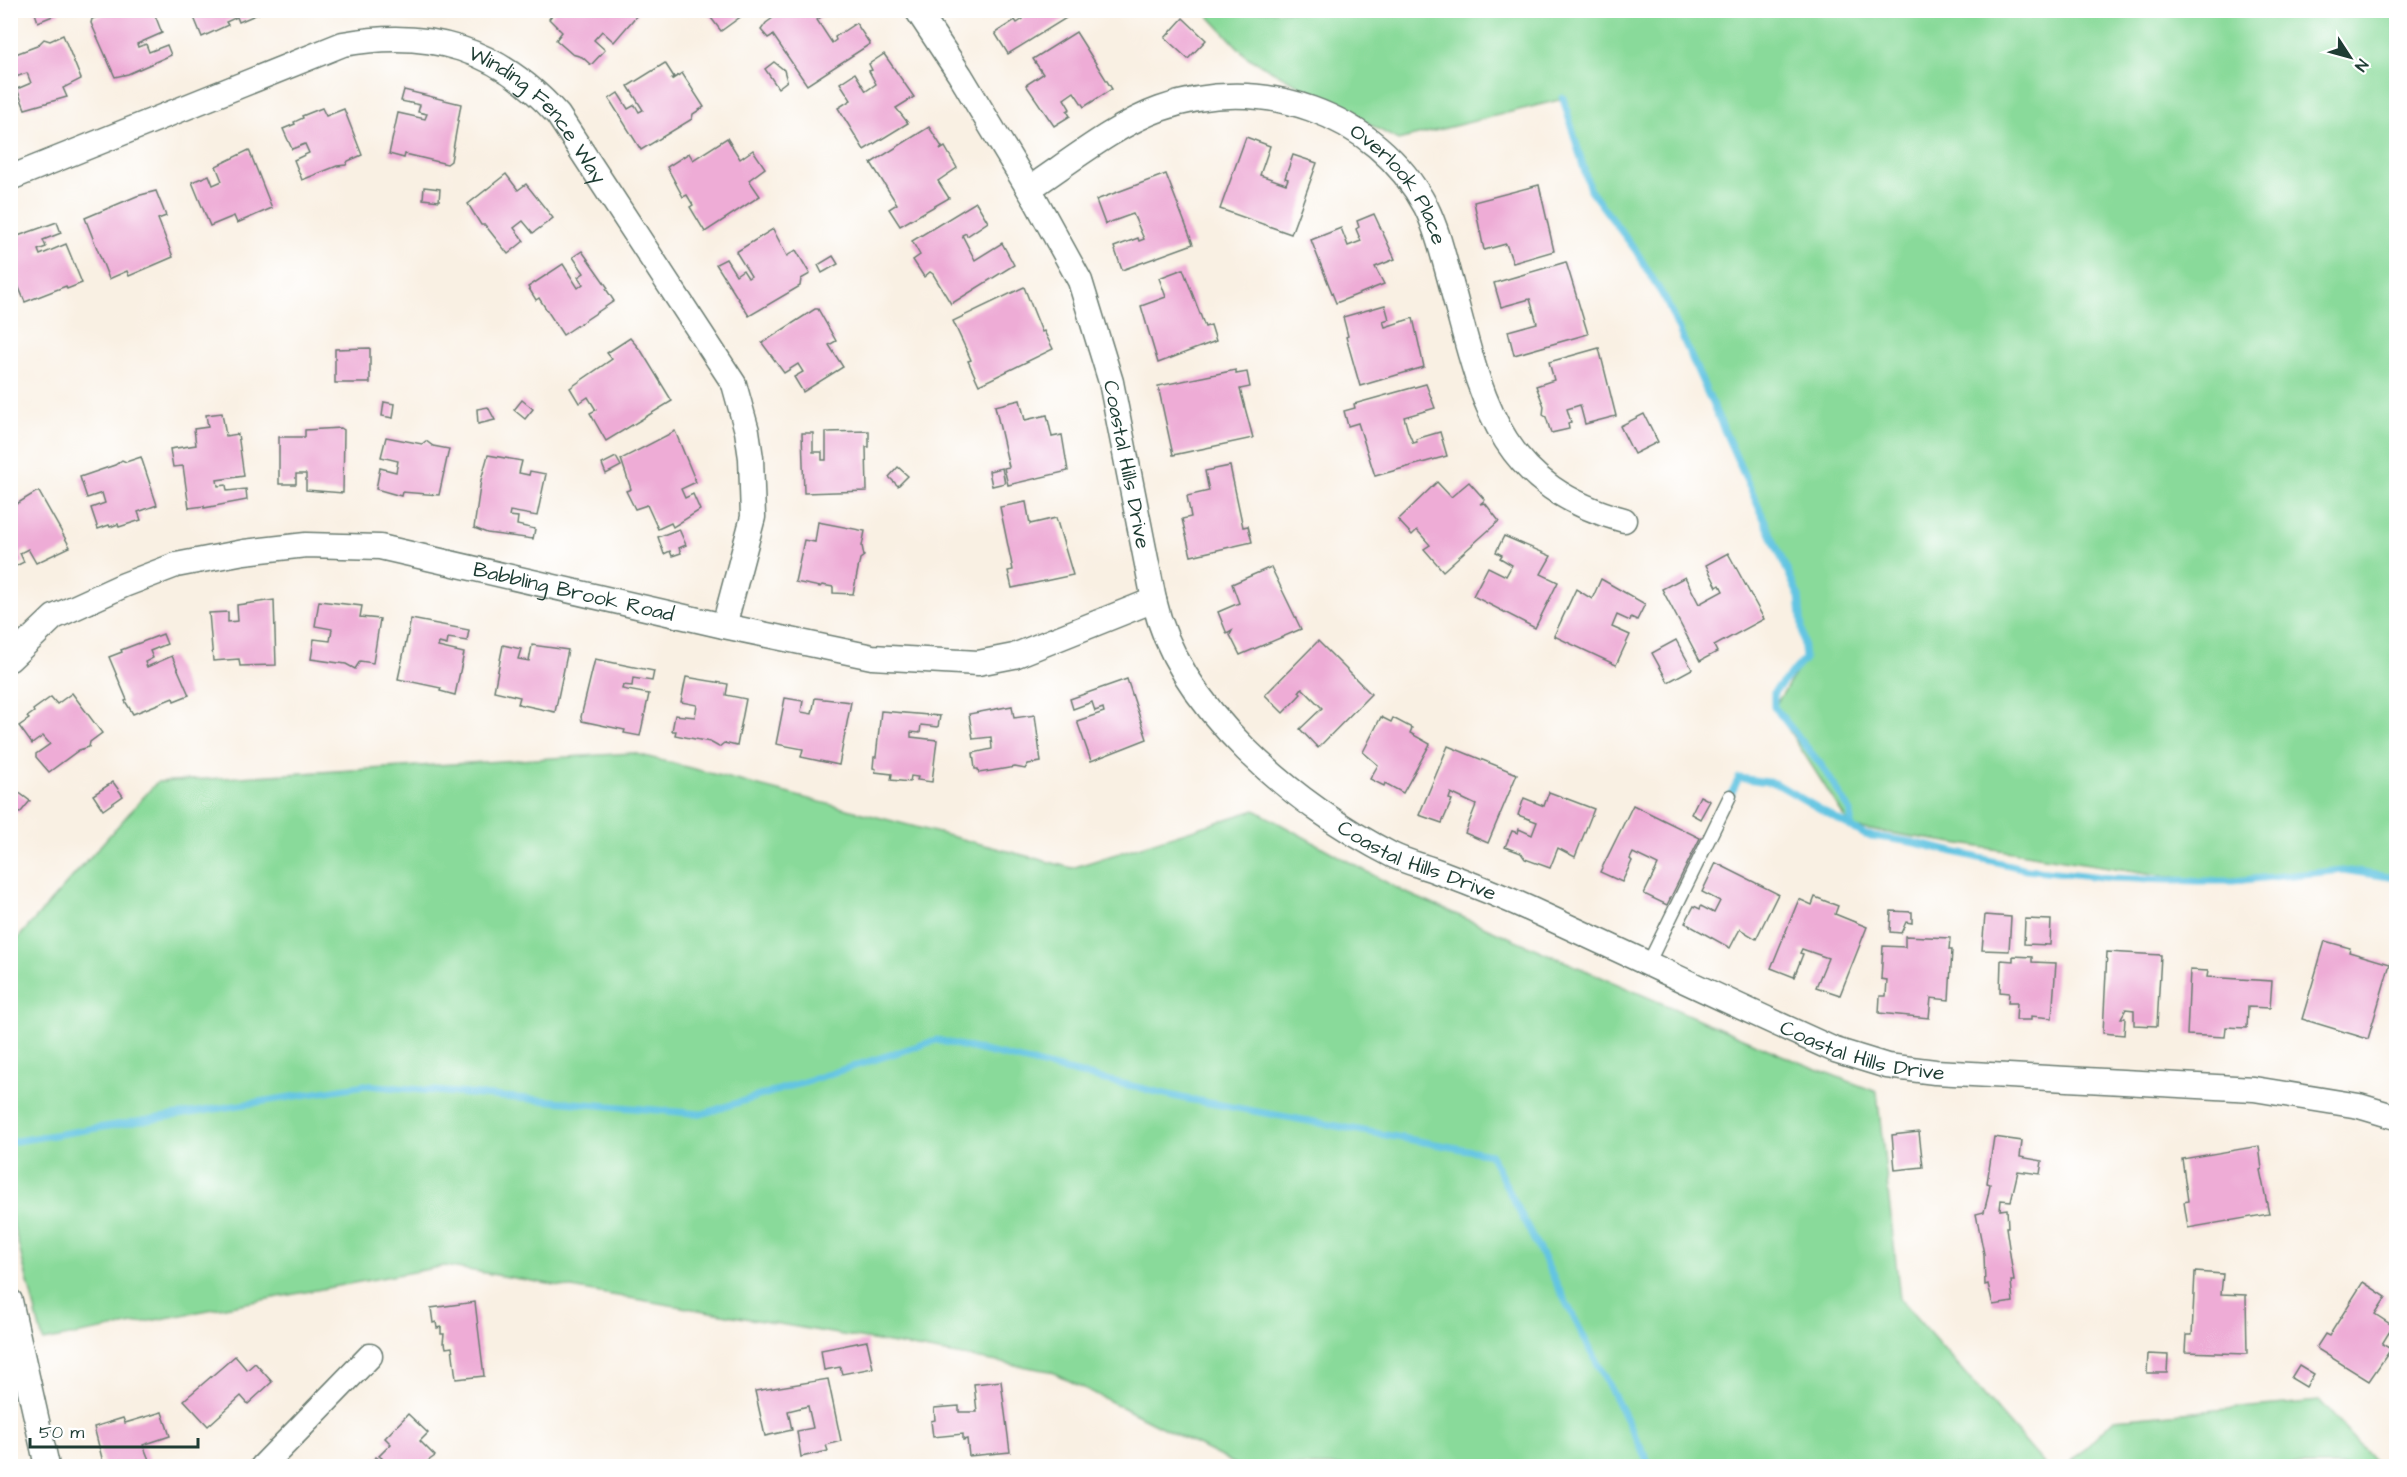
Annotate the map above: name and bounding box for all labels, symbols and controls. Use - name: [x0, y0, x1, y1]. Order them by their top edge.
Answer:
- north arrow: [2320, 27, 2380, 87]
- street label: Winding Fence Way: [464, 39, 613, 191]
- text: N: [2349, 55, 2373, 76]
- street label: Overlook Place: [1344, 117, 1453, 248]
- street label: Coastal Hills Drive: [1096, 378, 1158, 551]
- street label: Babbling Brook Road: [470, 555, 677, 629]
- street label: Coastal Hills Drive: [1332, 813, 1501, 908]
- street label: Coastal Hills Drive: [1775, 1013, 1945, 1087]
- scale bar: [30, 1411, 198, 1449]
- text: 50 m: [39, 1420, 84, 1445]

